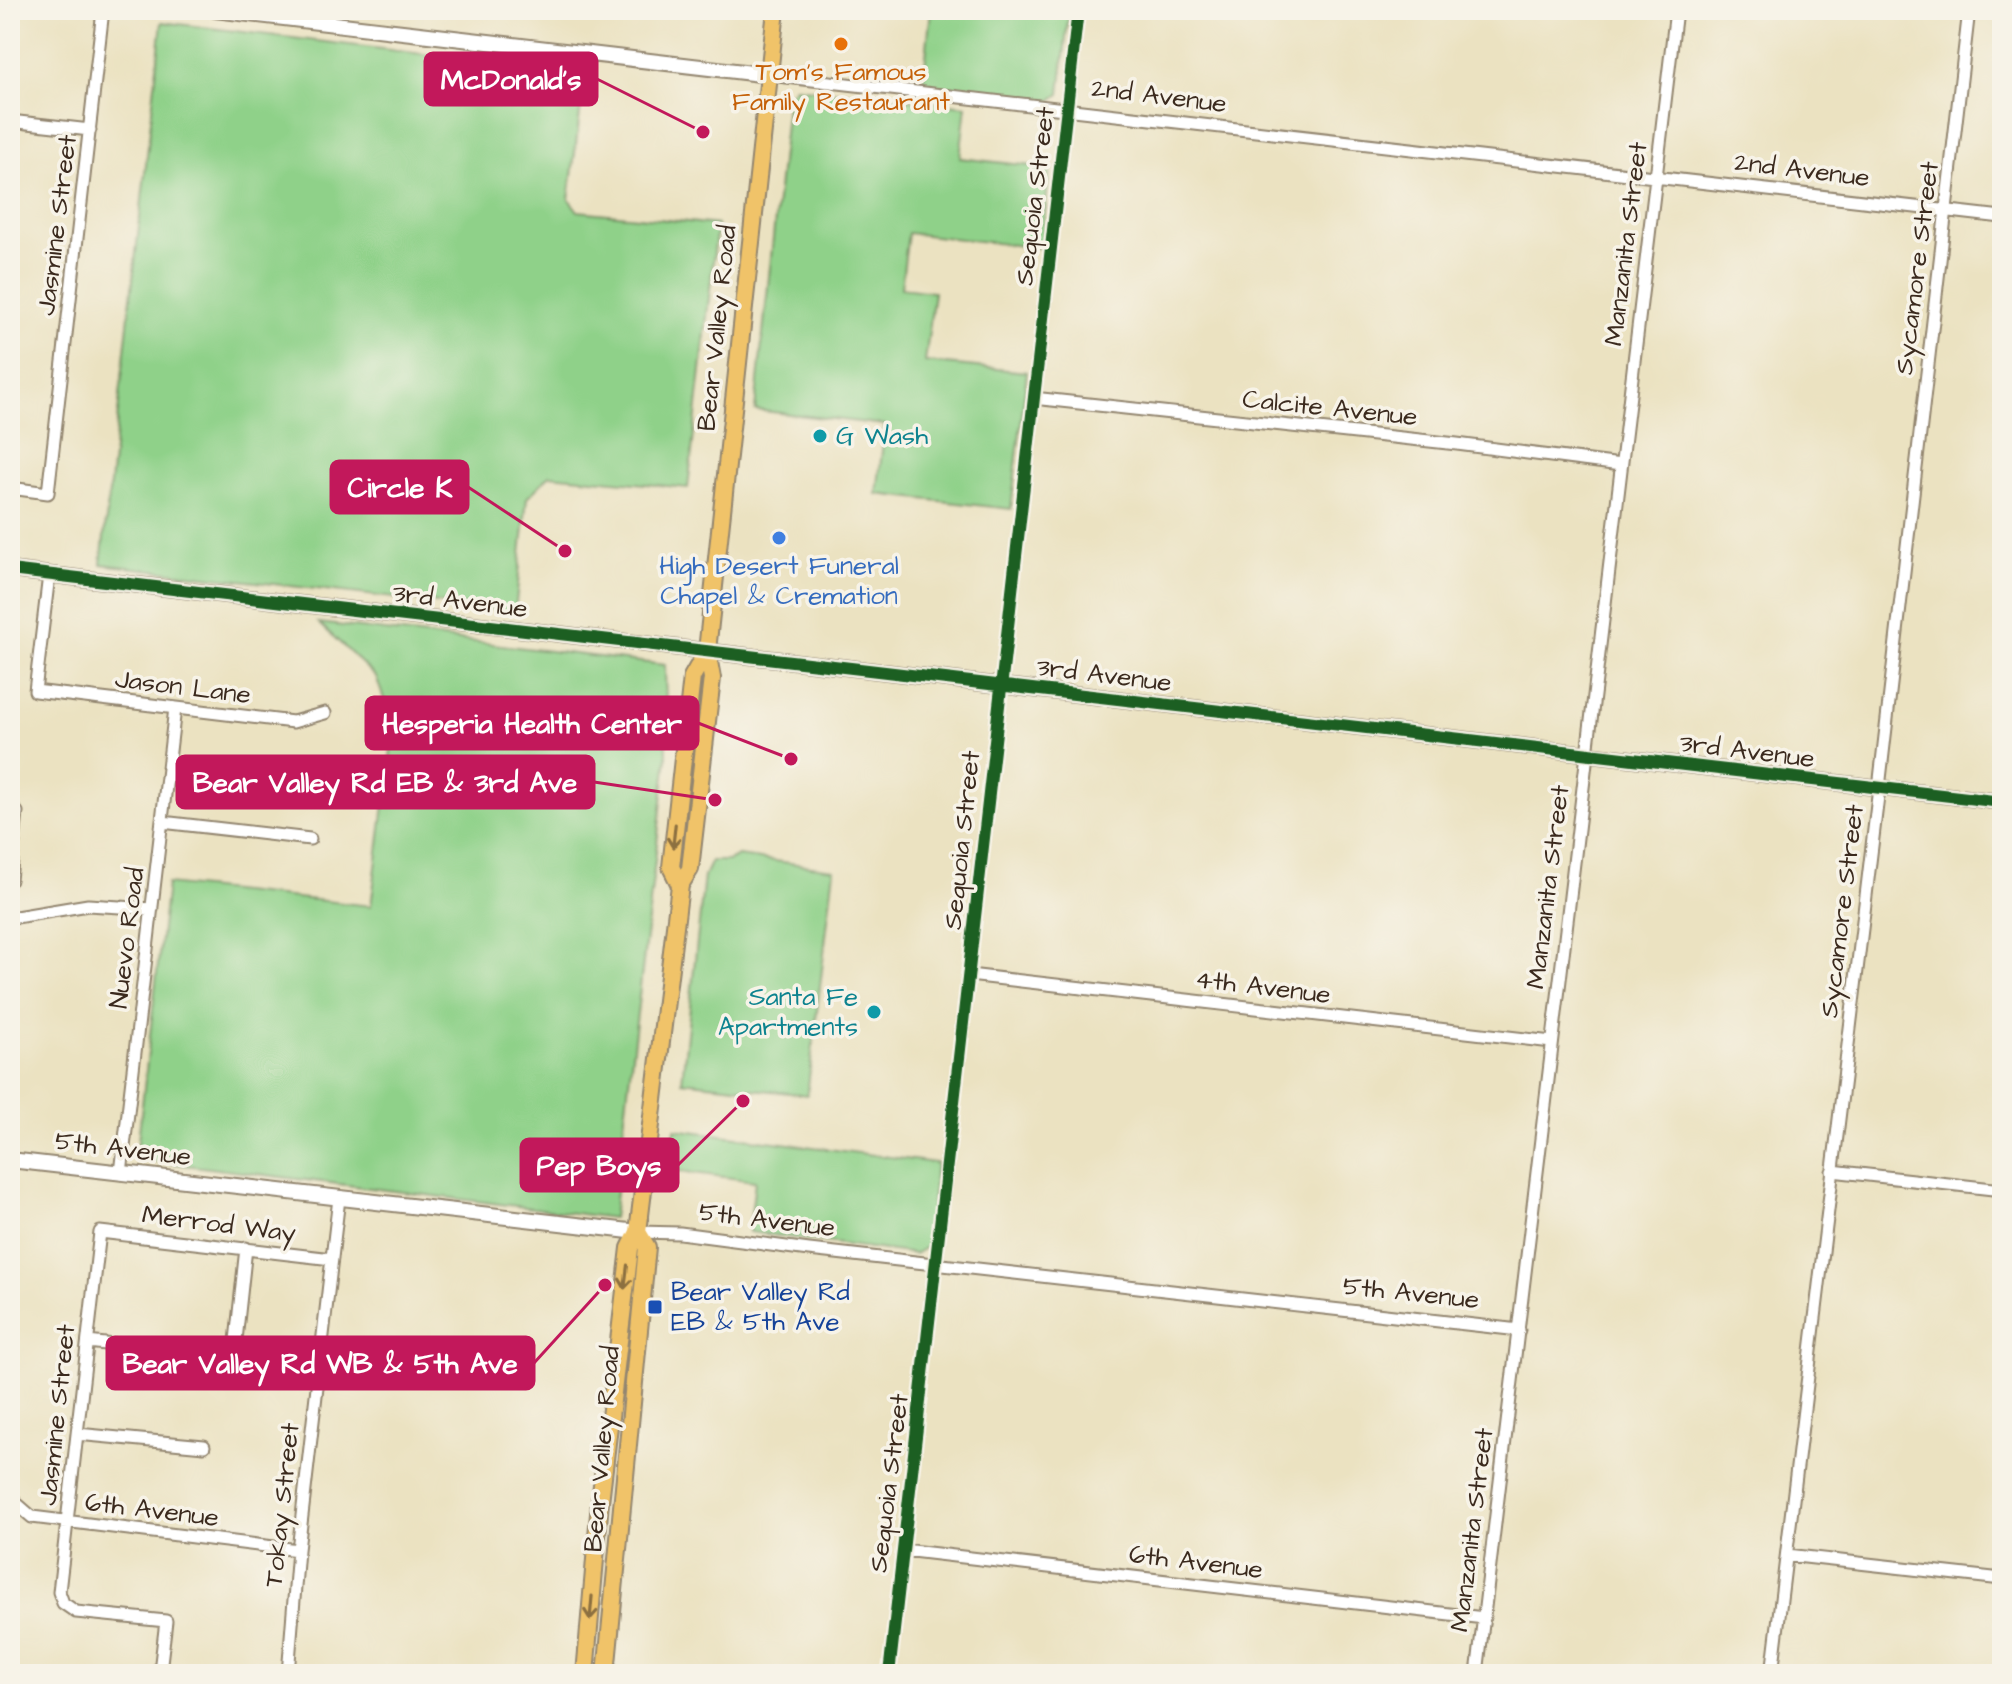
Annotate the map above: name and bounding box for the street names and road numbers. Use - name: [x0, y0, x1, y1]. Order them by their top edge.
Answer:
- street label: 2nd Avenue: [1089, 70, 1229, 122]
- street label: Sequoia Street: [1006, 104, 1064, 287]
- street label: Jasmine Street: [28, 132, 86, 317]
- street label: Manzanita Street: [1596, 140, 1656, 348]
- street label: 2nd Avenue: [1732, 144, 1872, 196]
- street label: Sycamore Street: [1886, 159, 1950, 377]
- street label: Bear Valley Road: [688, 223, 748, 433]
- street label: Calcite Avenue: [1241, 381, 1419, 435]
- street label: 3rd Avenue: [390, 575, 530, 627]
- street label: 3rd Avenue: [1034, 649, 1174, 701]
- street label: Jason Lane: [113, 661, 253, 713]
- street label: 3rd Avenue: [1677, 725, 1817, 777]
- street label: Sequoia Street: [935, 748, 989, 931]
- street label: Manzanita Street: [1518, 783, 1578, 991]
- street label: Sycamore Street: [1811, 802, 1875, 1020]
- street label: Nuevo Road: [100, 865, 154, 1011]
- street label: 4th Avenue: [1193, 961, 1333, 1013]
- street label: 5th Avenue: [53, 1123, 193, 1175]
- street label: 5th Avenue: [697, 1194, 837, 1246]
- street label: Merrod Way: [140, 1197, 298, 1253]
- street label: 5th Avenue: [1341, 1268, 1481, 1318]
- street label: Jasmine Street: [30, 1322, 84, 1507]
- street label: Bear Valley Road: [575, 1344, 631, 1554]
- street label: Sequoia Street: [860, 1391, 918, 1574]
- street label: Tokay Street: [255, 1421, 311, 1589]
- street label: Manzanita Street: [1442, 1426, 1502, 1634]
- street label: 6th Avenue: [83, 1484, 221, 1536]
- street label: 6th Avenue: [1127, 1536, 1265, 1588]

